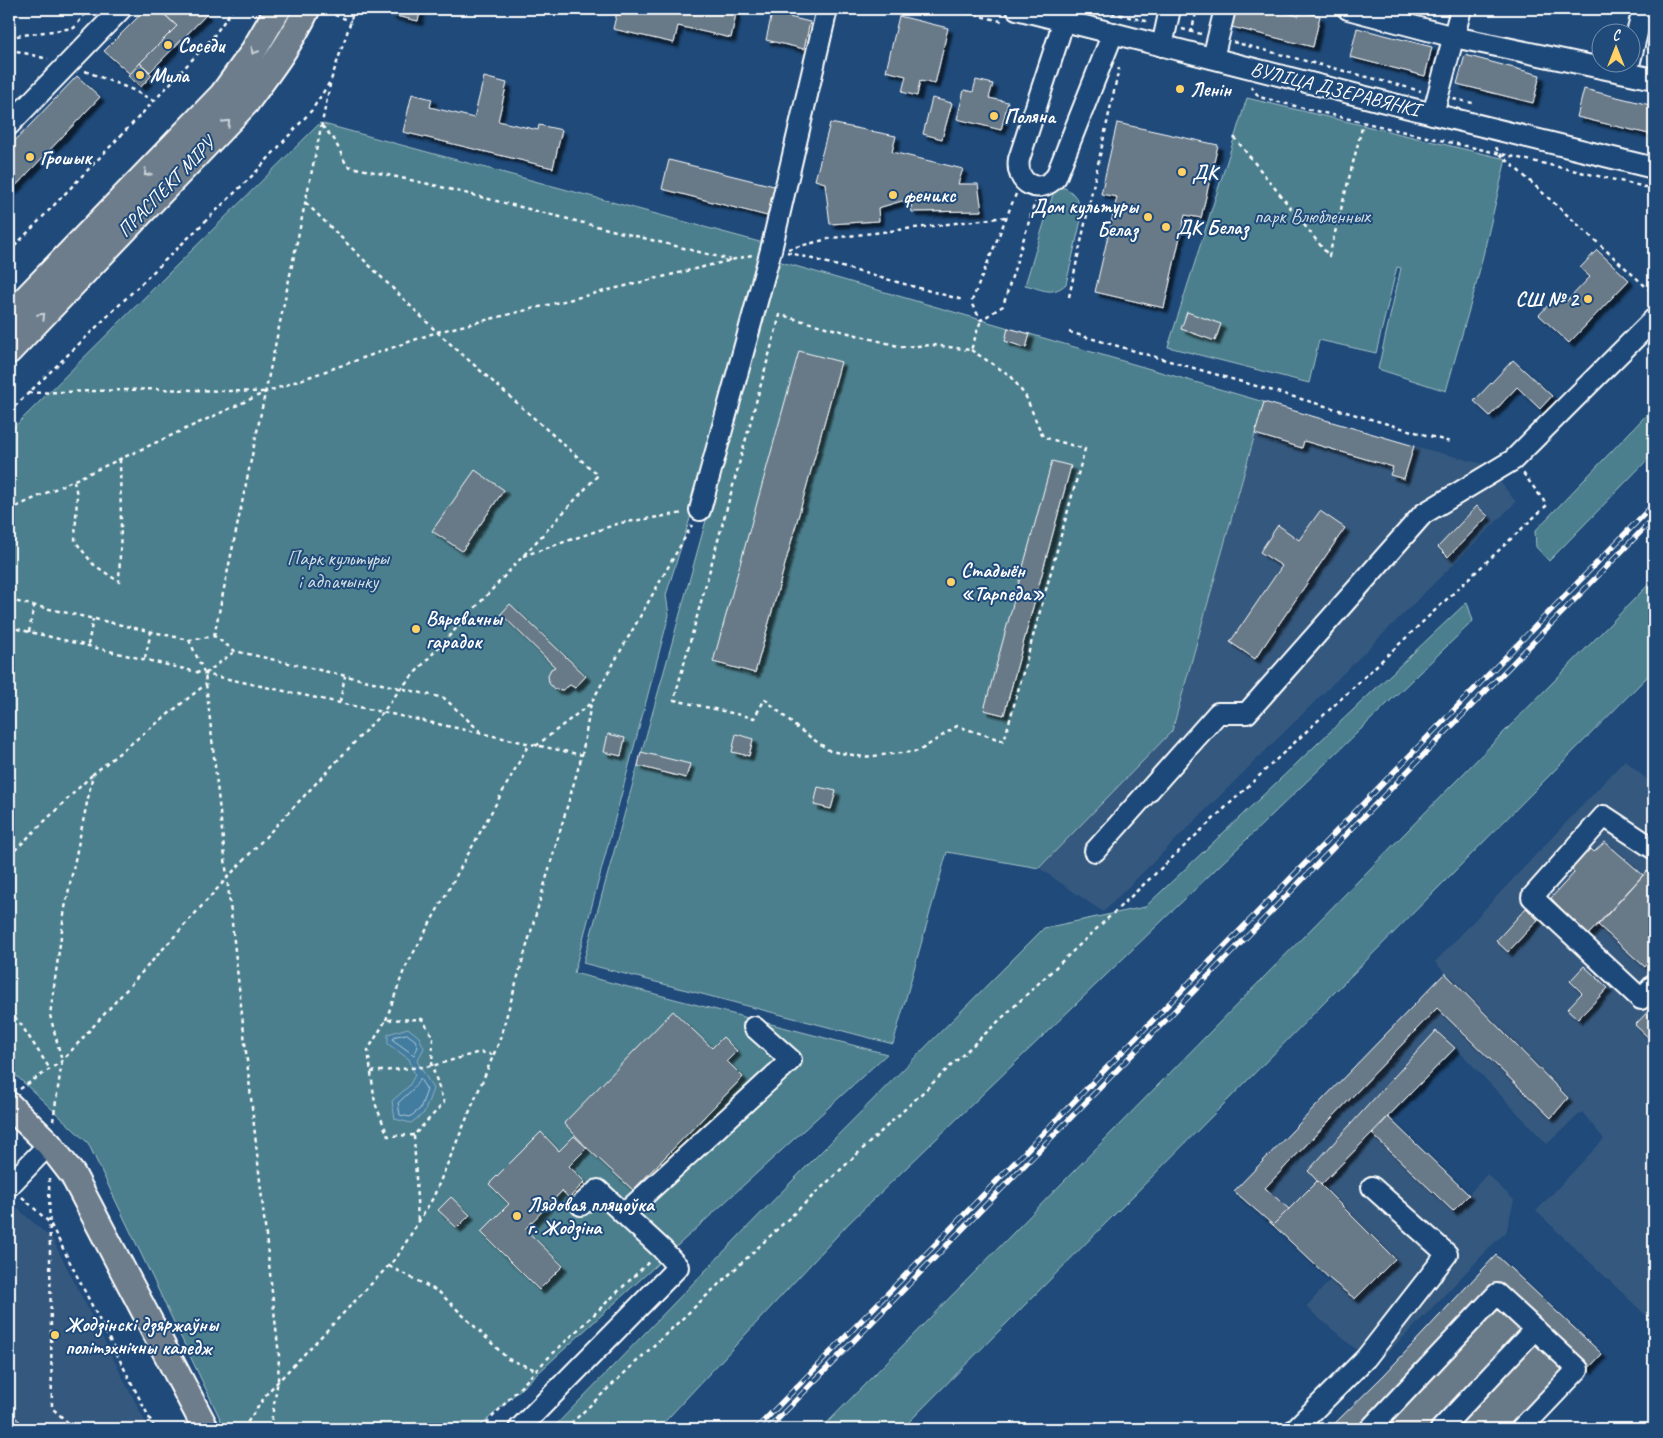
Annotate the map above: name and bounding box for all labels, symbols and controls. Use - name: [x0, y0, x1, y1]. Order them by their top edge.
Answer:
- north arrow: [1590, 22, 1640, 72]
- text: С: [1613, 27, 1622, 44]
- place label: Соседи: [178, 33, 226, 58]
- marker: Соседи: [162, 39, 174, 51]
- one-way arrow: [250, 46, 260, 55]
- street label: ВУЛІЦА ДЗЕРАВЯНКІ: [1248, 56, 1427, 123]
- place label: Мила: [150, 63, 190, 88]
- marker: Мила: [134, 69, 146, 81]
- place label: Ленін: [1190, 77, 1232, 102]
- marker: Ленін: [1174, 83, 1186, 95]
- place label: Поляна: [1004, 104, 1057, 129]
- marker: Поляна: [988, 110, 1000, 122]
- one-way arrow: [221, 119, 230, 128]
- street label: ПРАСПЕКТ МІРУ: [112, 130, 222, 242]
- place label: Грошык: [40, 145, 93, 170]
- marker: Грошык: [24, 151, 36, 163]
- place label: ДК: [1192, 160, 1221, 185]
- marker: ДК: [1176, 166, 1188, 178]
- one-way arrow: [144, 167, 153, 176]
- place label: феникс: [903, 183, 957, 208]
- marker: феникс: [887, 189, 899, 201]
- place label: Дом культуры Белаз: [1031, 194, 1140, 243]
- park label: парк Влюбленных: [1254, 204, 1372, 229]
- marker: Дом культуры Белаз: [1142, 211, 1154, 223]
- place label: ДК Белаз: [1176, 215, 1251, 241]
- marker: ДК Белаз: [1160, 221, 1172, 233]
- place label: СШ № 2: [1515, 287, 1580, 312]
- marker: СШ № 2: [1582, 293, 1594, 305]
- one-way arrow: [36, 313, 45, 322]
- park label: Парк культуры і адпачынку: [287, 546, 390, 594]
- place label: Стадыён «Тарпеда»: [961, 558, 1045, 606]
- marker: Стадыён «Тарпеда»: [945, 576, 957, 588]
- place label: Вяровачны гарадок: [426, 606, 504, 654]
- marker: Вяровачны гарадок: [410, 623, 422, 635]
- place label: Лядовая пляцоўка г. Жодзіна: [527, 1192, 656, 1241]
- marker: Лядовая пляцоўка г. Жодзіна: [511, 1210, 523, 1222]
- place label: Жодзінскі дзяржаўны політэхнічны каледж: [65, 1312, 220, 1360]
- marker: Жодзінскі дзяржаўны політэхнічны каледж: [49, 1329, 61, 1341]

